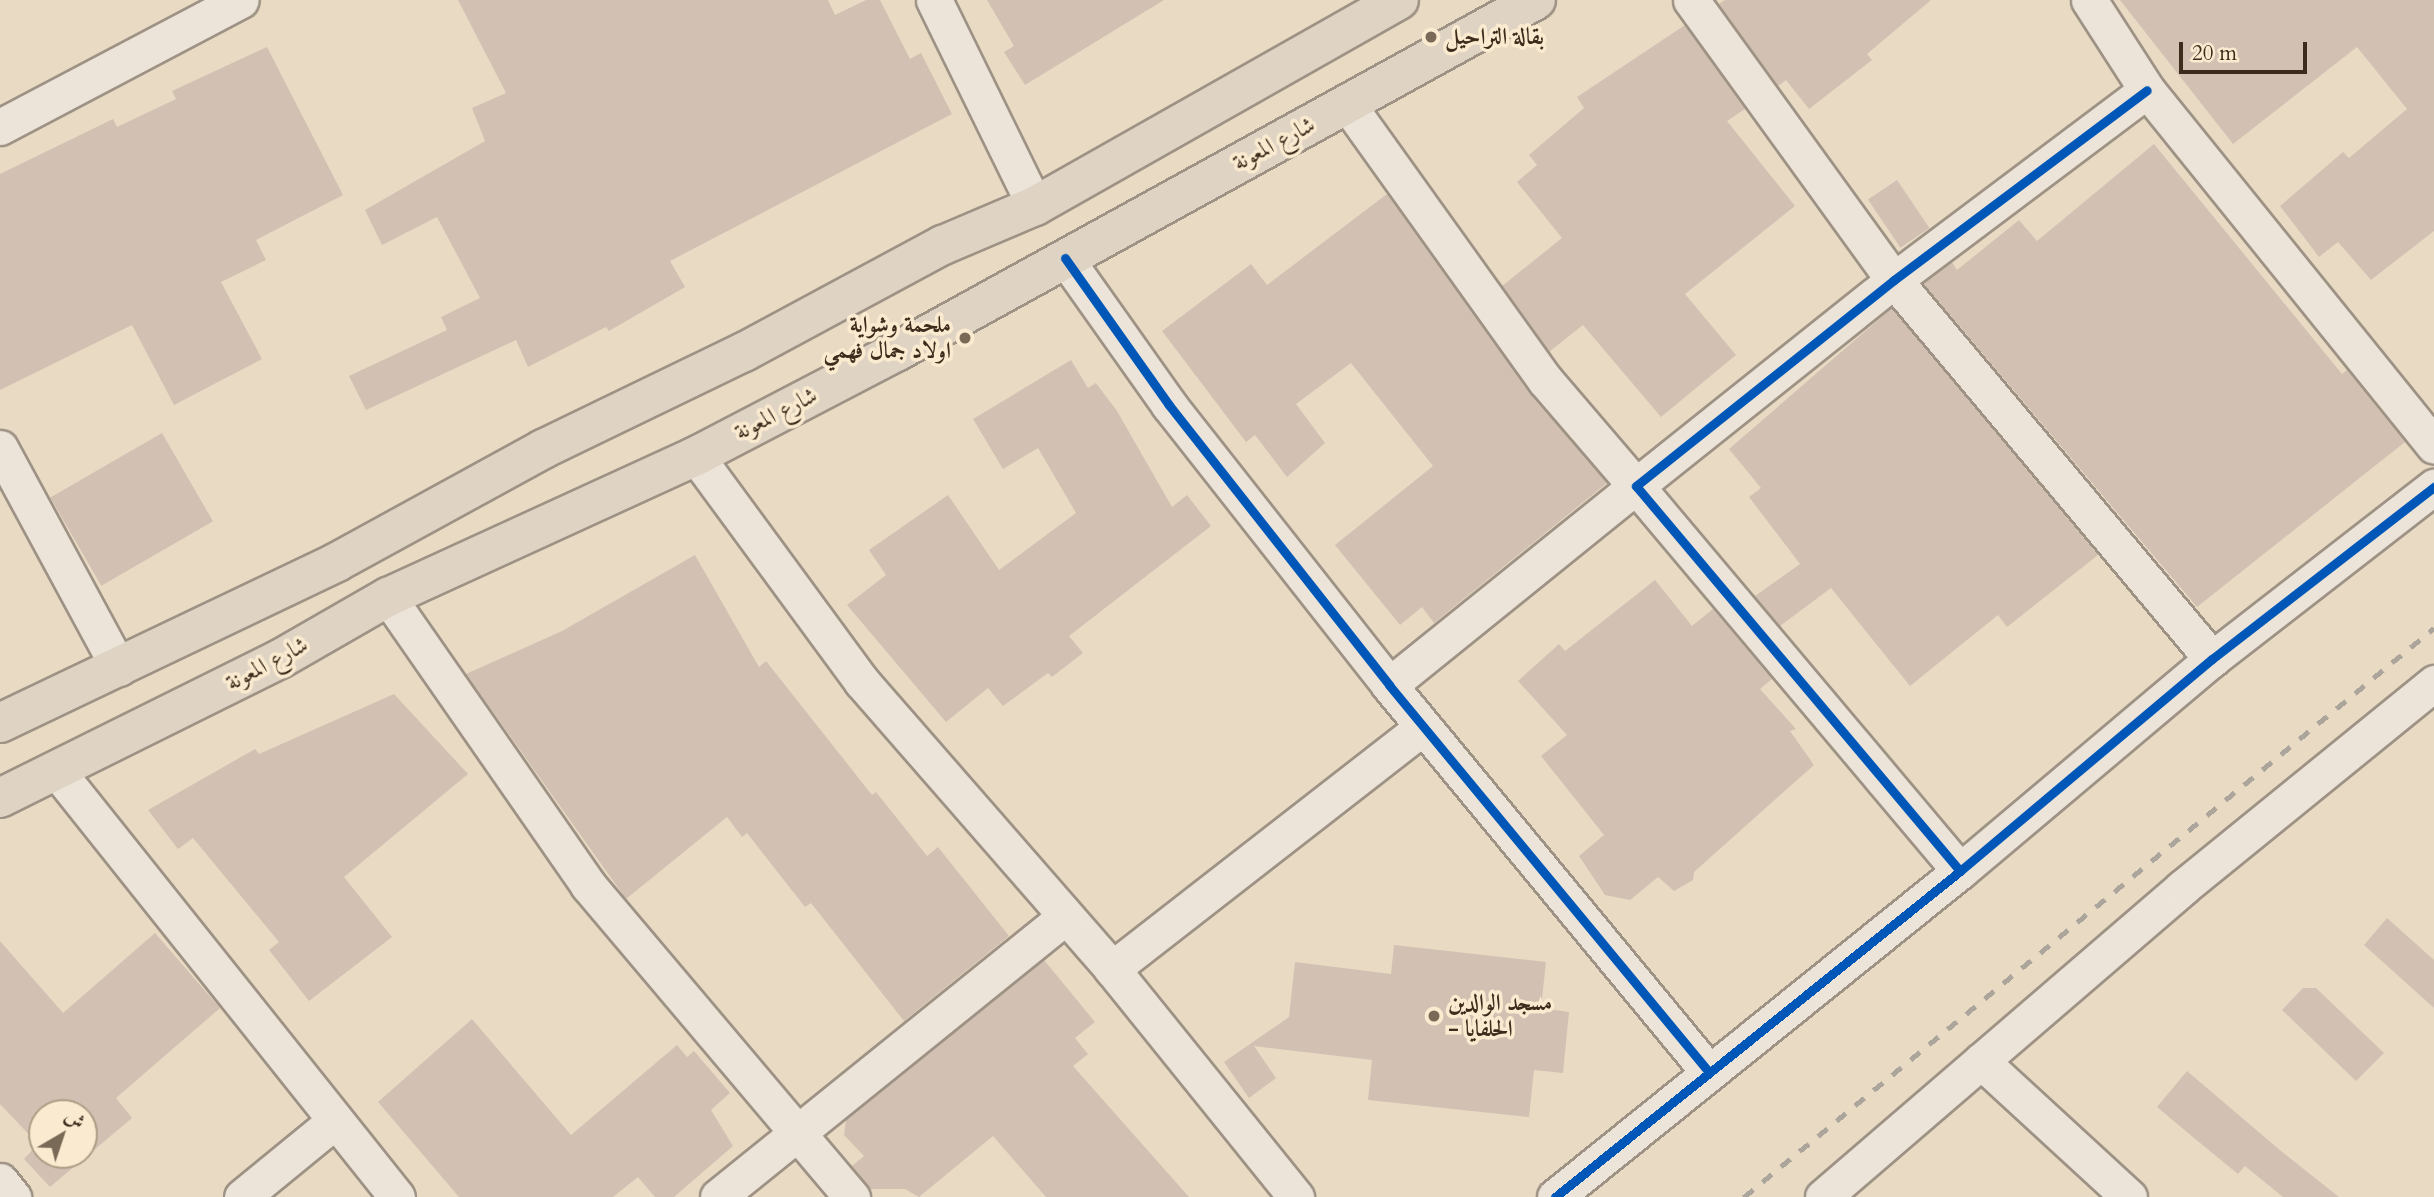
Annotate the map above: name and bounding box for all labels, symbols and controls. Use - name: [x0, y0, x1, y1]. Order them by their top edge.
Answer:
- place label: بقالة التراحيل: [1445, 23, 1544, 51]
- scale bar: [2182, 28, 2310, 72]
- marker: بقالة التراحيل: [1423, 29, 1439, 45]
- text: 20 m: [2192, 39, 2237, 68]
- street label: شارع المعونة: [1228, 111, 1320, 177]
- place label: ملحمة وشواية اولاد جمال فهمي: [824, 311, 951, 365]
- marker: ملحمة وشواية اولاد جمال فهمي: [957, 330, 973, 346]
- street label: شارع المعونة: [730, 382, 822, 446]
- street label: شارع المعونة: [221, 631, 313, 697]
- place label: مسجد الوالدين - الحلفايا: [1448, 989, 1552, 1043]
- marker: مسجد الوالدين - الحلفايا: [1426, 1008, 1442, 1024]
- north arrow: [28, 1099, 98, 1169]
- text: ش: [59, 1103, 90, 1135]

